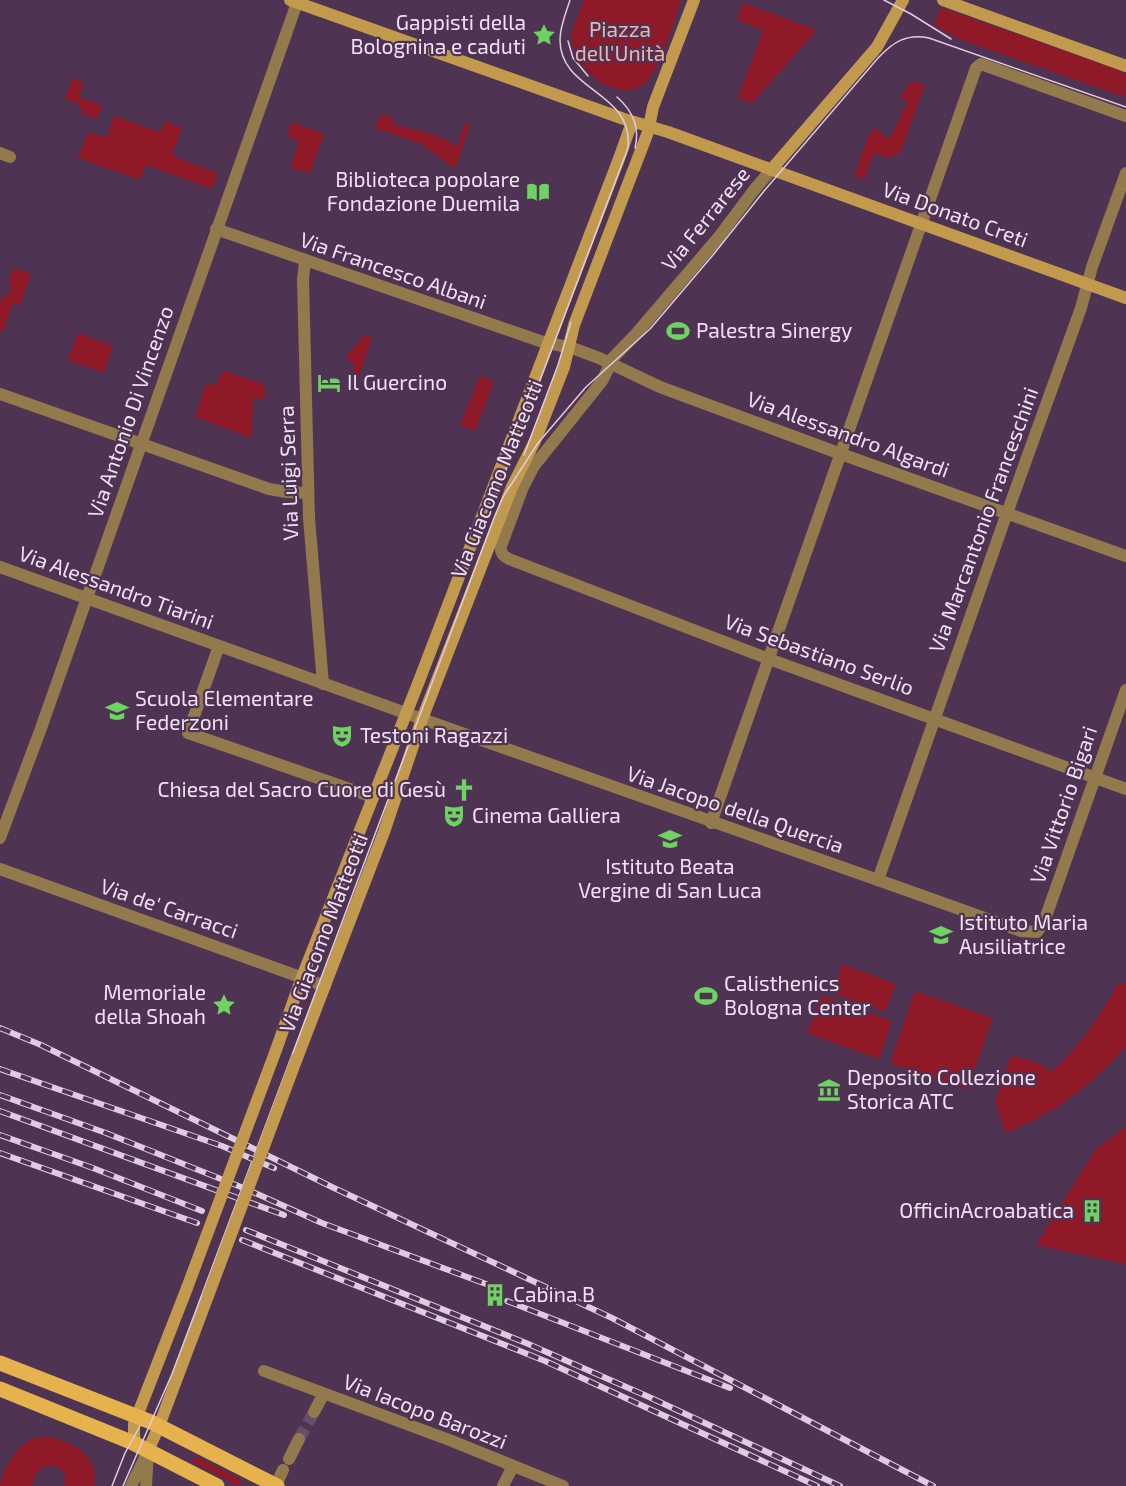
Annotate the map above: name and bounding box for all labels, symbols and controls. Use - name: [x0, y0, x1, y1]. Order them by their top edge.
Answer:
- place label: Gappisti della Bolognina e caduti: [350, 9, 526, 58]
- park label: Piazza dell'Unità: [575, 16, 665, 65]
- place icon: Gappisti della Bolognina e caduti: [531, 22, 557, 48]
- street label: Via Ferrarese: [655, 161, 754, 275]
- place label: Biblioteca popolare Fondazione Duemila: [327, 166, 520, 215]
- street label: Via Donato Creti: [879, 176, 1032, 252]
- library icon: Biblioteca popolare Fondazione Duemila: [525, 179, 551, 205]
- street label: Via Francesco Albani: [297, 226, 490, 313]
- street label: Via Antonio Di Vincenzo: [82, 302, 178, 521]
- place label: Palestra Sinergy: [696, 317, 852, 342]
- sports icon: Palestra Sinergy: [665, 318, 691, 344]
- place label: Il Guercino: [347, 369, 447, 394]
- hotel icon: Il Guercino: [316, 370, 342, 396]
- street label: Via Giacomo Matteotti: [444, 376, 547, 581]
- street label: Via Marcantonio Franceschini: [923, 383, 1042, 656]
- street label: Via Alessandro Algardi: [744, 385, 953, 482]
- street label: Via Luigi Serra: [273, 405, 302, 541]
- street label: Via Alessandro Tiarini: [16, 540, 217, 634]
- street label: Via Sebastiano Serlio: [721, 608, 918, 700]
- place label: Scuola Elementare Federzoni: [135, 685, 314, 734]
- school or university icon: Scuola Elementare Federzoni: [104, 698, 130, 724]
- place label: Testoni Ragazzi: [360, 722, 508, 747]
- street label: Via Vittorio Bigari: [1024, 722, 1101, 887]
- theatre icon: Testoni Ragazzi: [329, 723, 355, 749]
- street label: Via Jacopo della Quercia: [623, 760, 847, 858]
- place label: Chiesa del Sacro Cuore di Gesù: [157, 776, 446, 801]
- church icon: Chiesa del Sacro Cuore di Gesù: [451, 777, 477, 803]
- place label: Cinema Galliera: [472, 802, 621, 827]
- theatre icon: Cinema Galliera: [441, 803, 467, 829]
- school or university icon: Istituto Beata Vergine di San Luca: [657, 826, 683, 852]
- street label: Via Giacomo Matteotti: [273, 829, 372, 1036]
- place label: Istituto Beata Vergine di San Luca: [578, 853, 762, 902]
- street label: Via de' Carracci: [98, 872, 241, 943]
- place label: Istituto Maria Ausiliatrice: [959, 909, 1088, 958]
- school or university icon: Istituto Maria Ausiliatrice: [928, 922, 954, 948]
- place label: Calisthenics Bologna Center: [724, 970, 871, 1019]
- place label: Memoriale della Shoah: [94, 979, 206, 1028]
- sports icon: Calisthenics Bologna Center: [693, 983, 719, 1009]
- place icon: Memoriale della Shoah: [211, 992, 237, 1018]
- place label: Deposito Collezione Storica ATC: [847, 1064, 1036, 1113]
- museum icon: Deposito Collezione Storica ATC: [816, 1077, 842, 1103]
- place label: OfficinAcroabatica: [899, 1197, 1074, 1222]
- building icon: OfficinAcroabatica: [1079, 1198, 1105, 1224]
- place label: Cabina B: [513, 1281, 595, 1306]
- building icon: Cabina B: [482, 1282, 508, 1308]
- street label: Via Iacopo Barozzi: [340, 1368, 511, 1453]

